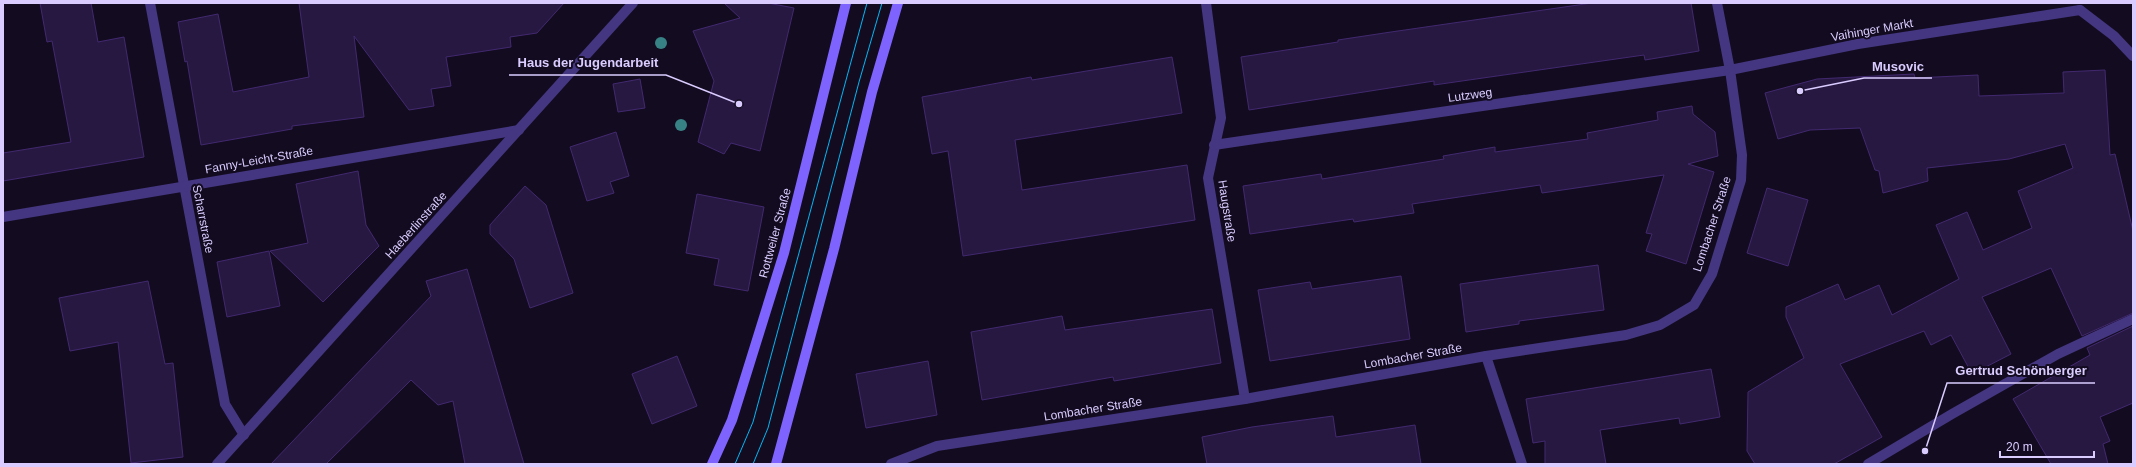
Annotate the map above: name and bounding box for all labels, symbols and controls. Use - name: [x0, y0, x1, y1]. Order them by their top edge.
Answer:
- street label: Vaihinger Markt: [1830, 16, 1915, 44]
- callout: Haus der Jugendarbeit: [509, 50, 666, 75]
- callout: Musovic: [1864, 53, 1932, 78]
- text: Haus der Jugendarbeit: [518, 55, 659, 70]
- text: Musovic: [1872, 59, 1924, 74]
- street label: Lutzweg: [1447, 85, 1493, 105]
- street label: Fanny-Leicht-Straße: [204, 144, 314, 176]
- street label: Lombacher Straße: [1690, 174, 1734, 273]
- street label: Haugstraße: [1215, 179, 1239, 243]
- street label: Scharrstraße: [190, 184, 217, 255]
- street label: Rottweiler Straße: [756, 186, 794, 280]
- street label: Haeberlinstraße: [382, 188, 450, 261]
- street label: Lombacher Straße: [1363, 340, 1463, 372]
- callout: Gertrud Schönberger: [1947, 358, 2095, 383]
- text: Gertrud Schönberger: [1955, 363, 2087, 378]
- street label: Lombacher Straße: [1043, 394, 1143, 424]
- scale bar: [2000, 433, 2094, 459]
- text: 20 m: [2006, 440, 2033, 454]

